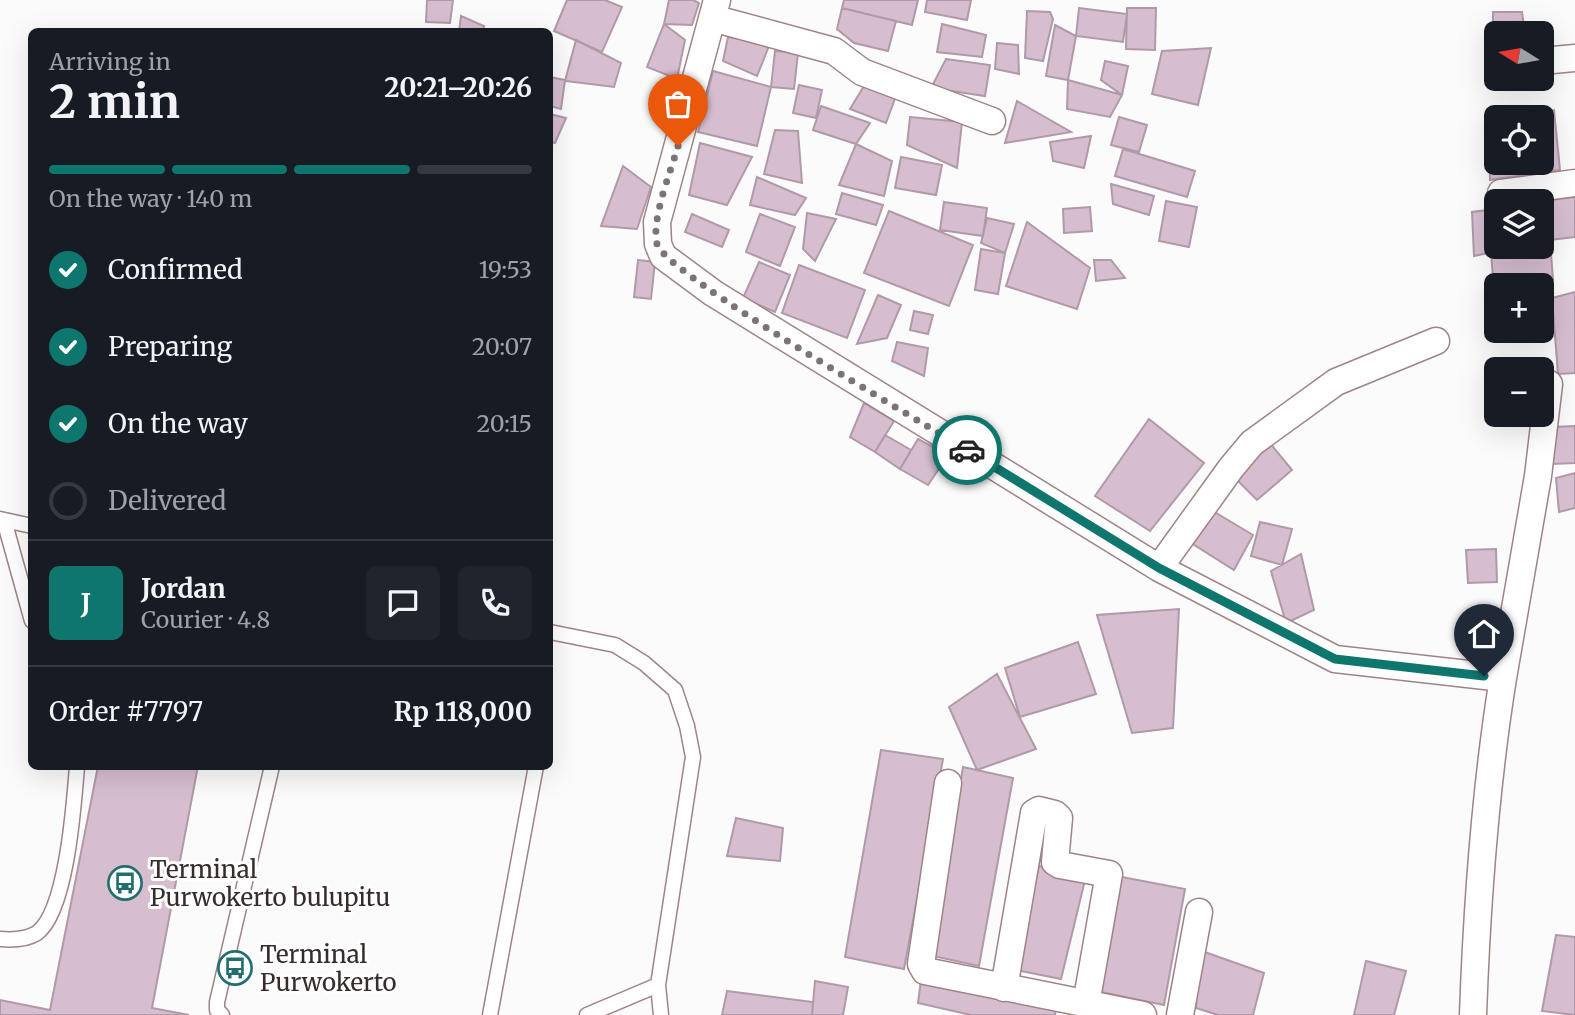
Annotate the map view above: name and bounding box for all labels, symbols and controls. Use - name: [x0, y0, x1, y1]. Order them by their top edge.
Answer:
- north arrow: [1484, 21, 1554, 91]
- map controls: [1484, 21, 1554, 427]
- text: Arriving in: [49, 47, 171, 76]
- text: 20:21–20:26: [384, 71, 532, 104]
- text: 2 min: [49, 73, 180, 131]
- pin: [648, 74, 708, 146]
- icon: bag: [659, 85, 697, 123]
- button: locate: [1484, 105, 1554, 175]
- text: On the way · 140 m: [49, 184, 252, 213]
- button: layers: [1484, 189, 1554, 259]
- icon: check: [49, 251, 87, 289]
- text: Confirmed: [108, 253, 243, 286]
- text: 19:53: [479, 255, 532, 284]
- button: +: [1484, 273, 1554, 343]
- icon: check: [49, 328, 87, 366]
- text: Preparing: [108, 330, 232, 363]
- text: 20:07: [472, 332, 532, 361]
- button: −: [1484, 357, 1554, 427]
- icon: check: [49, 405, 87, 443]
- text: On the way: [108, 407, 248, 440]
- text: 20:15: [477, 409, 532, 438]
- courier: [932, 415, 1002, 485]
- icon: car: [948, 431, 986, 469]
- text: Delivered: [108, 484, 227, 517]
- button: chat: [366, 566, 440, 640]
- button: phone: [458, 566, 532, 640]
- text: Jordan: [141, 572, 226, 605]
- text: J: [81, 587, 91, 620]
- pin: [1454, 604, 1514, 676]
- text: Courier · 4.8: [141, 605, 270, 634]
- icon: home: [1465, 615, 1503, 653]
- text: Order #7797: [49, 695, 203, 728]
- text: Rp 118,000: [394, 695, 532, 728]
- place label: Terminal Purwokerto bulupitu: [150, 854, 390, 913]
- bus stop icon: Terminal Purwokerto bulupitu: [106, 864, 144, 902]
- place label: Terminal Purwokerto: [260, 939, 397, 998]
- bus stop icon: Terminal Purwokerto: [216, 949, 254, 987]

